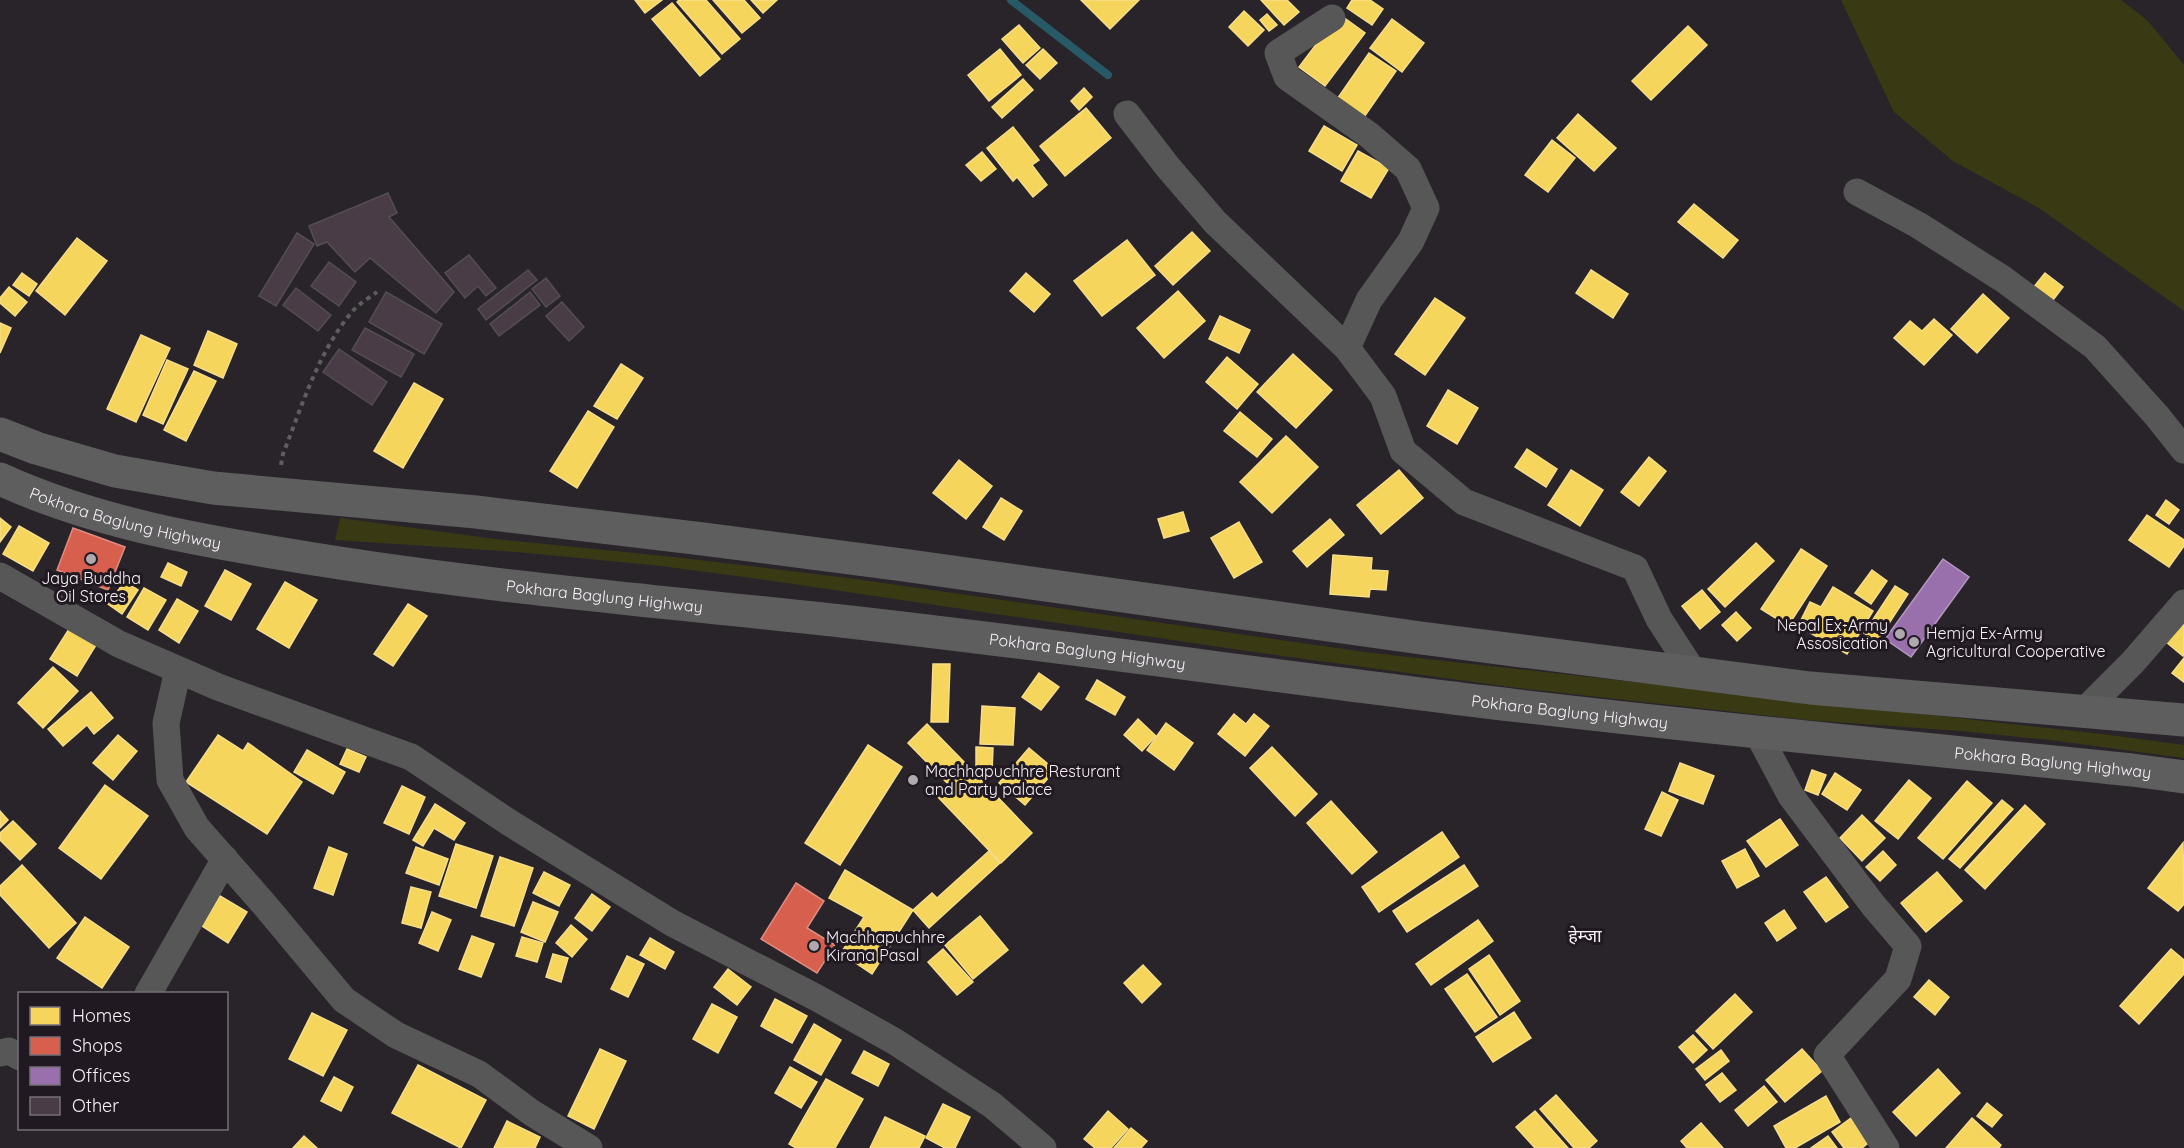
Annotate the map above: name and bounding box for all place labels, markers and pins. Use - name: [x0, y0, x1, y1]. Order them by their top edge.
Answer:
- marker: Jaya Buddha Oil Stores: [84, 552, 98, 566]
- place label: Jaya Buddha Oil Stores: [41, 568, 141, 606]
- place label: Nepal Ex-Army Assosication: [1777, 615, 1888, 653]
- place label: Hemja Ex-Army Agricultural Cooperative: [1926, 623, 2106, 661]
- marker: Nepal Ex-Army Assosication: [1893, 627, 1907, 641]
- marker: Hemja Ex-Army Agricultural Cooperative: [1907, 635, 1921, 649]
- place label: Machhapuchhre Resturant and Party palace: [925, 761, 1121, 799]
- marker: Machhapuchhre Resturant and Party palace: [906, 773, 920, 787]
- place label: Machhapuchhre Kirana Pasal: [826, 927, 945, 965]
- marker: Machhapuchhre Kirana Pasal: [807, 939, 821, 953]

